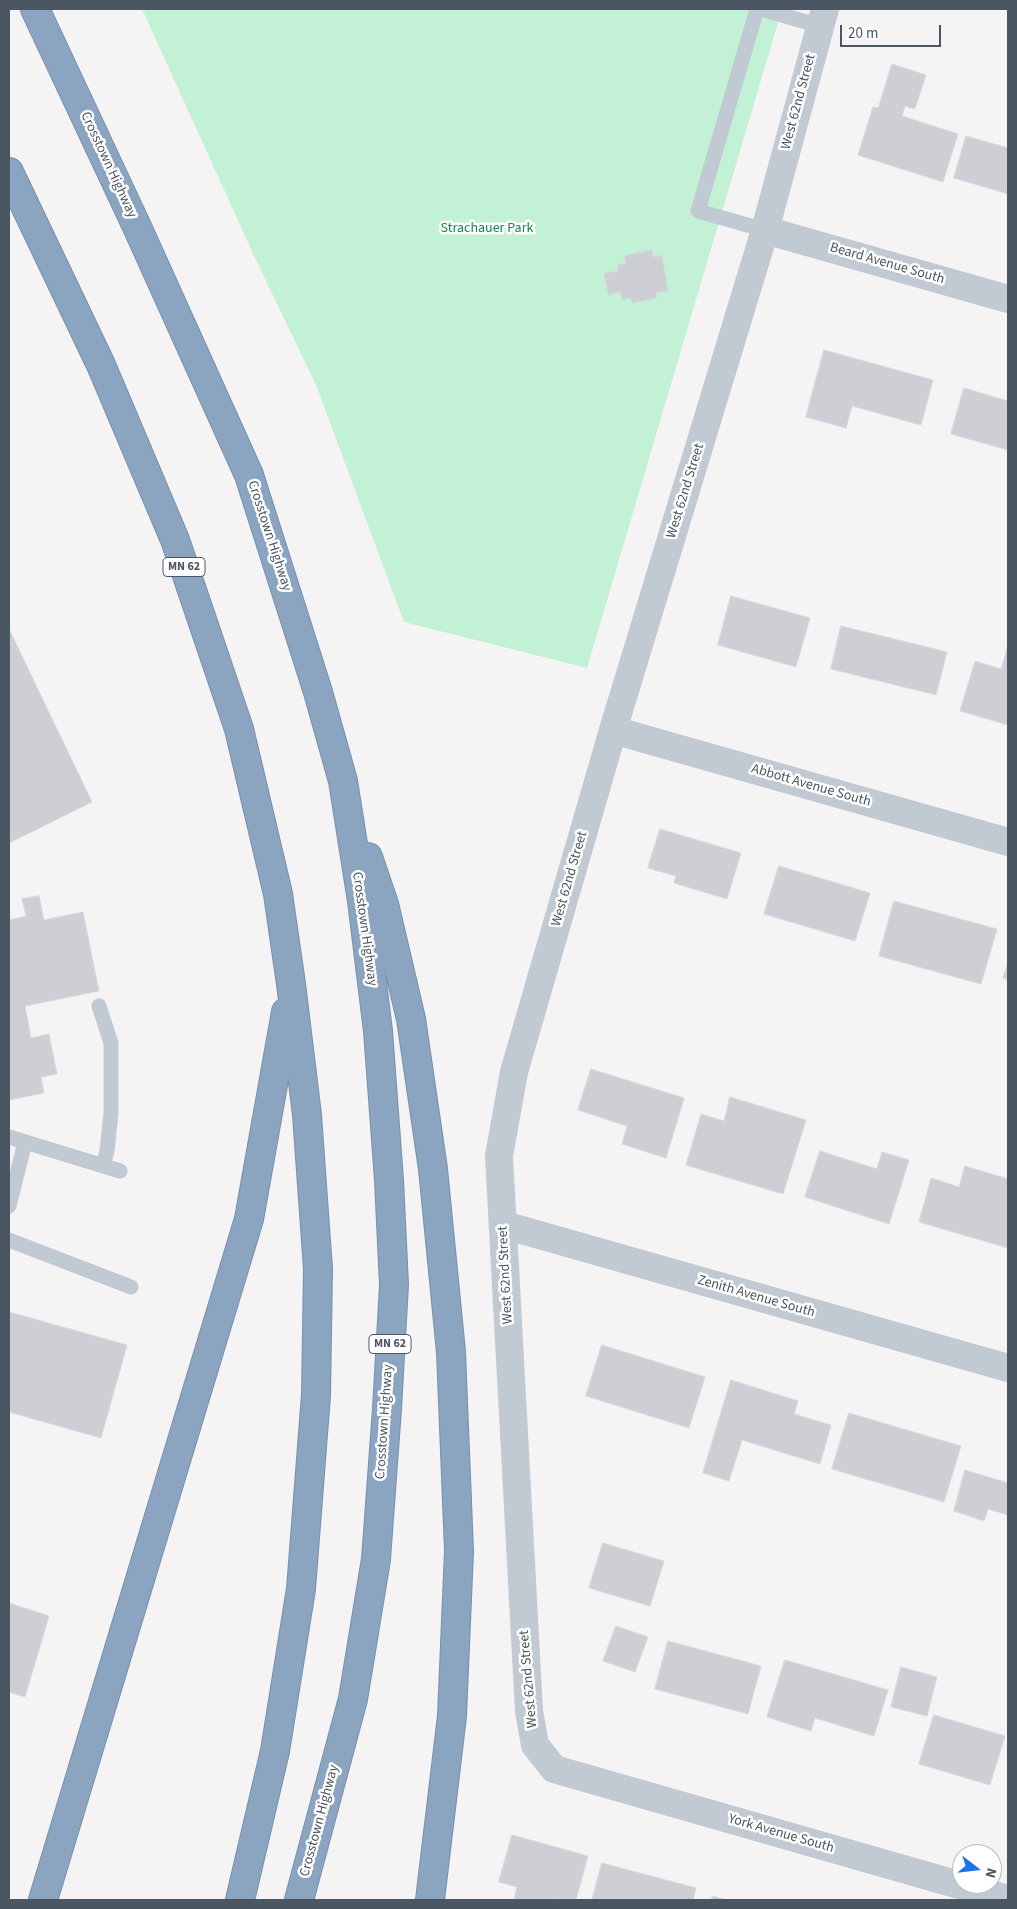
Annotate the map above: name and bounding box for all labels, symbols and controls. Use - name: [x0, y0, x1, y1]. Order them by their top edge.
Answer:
- scale bar: [842, 15, 943, 47]
- text: 20 m: [848, 23, 878, 44]
- street label: West 62nd Street: [778, 52, 820, 152]
- street label: Crosstown Highway: [76, 109, 140, 221]
- park label: Strachauer Park: [441, 221, 533, 237]
- street label: Beard Avenue South: [828, 240, 946, 288]
- street label: West 62nd Street: [664, 442, 708, 540]
- street label: Crosstown Highway: [243, 479, 295, 593]
- road number: MN 62: [163, 558, 205, 576]
- street label: Abbott Avenue South: [749, 761, 873, 811]
- street label: West 62nd Street: [548, 829, 592, 929]
- street label: Crosstown Highway: [348, 871, 380, 987]
- street label: West 62nd Street: [495, 1225, 517, 1325]
- street label: Zenith Avenue South: [695, 1272, 817, 1322]
- road number: MN 62: [369, 1335, 411, 1354]
- street label: Crosstown Highway: [373, 1364, 397, 1480]
- street label: West 62nd Street: [516, 1629, 542, 1729]
- street label: Crosstown Highway: [297, 1763, 343, 1879]
- street label: York Avenue South: [726, 1811, 836, 1857]
- north arrow: [952, 1844, 1002, 1894]
- text: N: [980, 1866, 1001, 1880]

